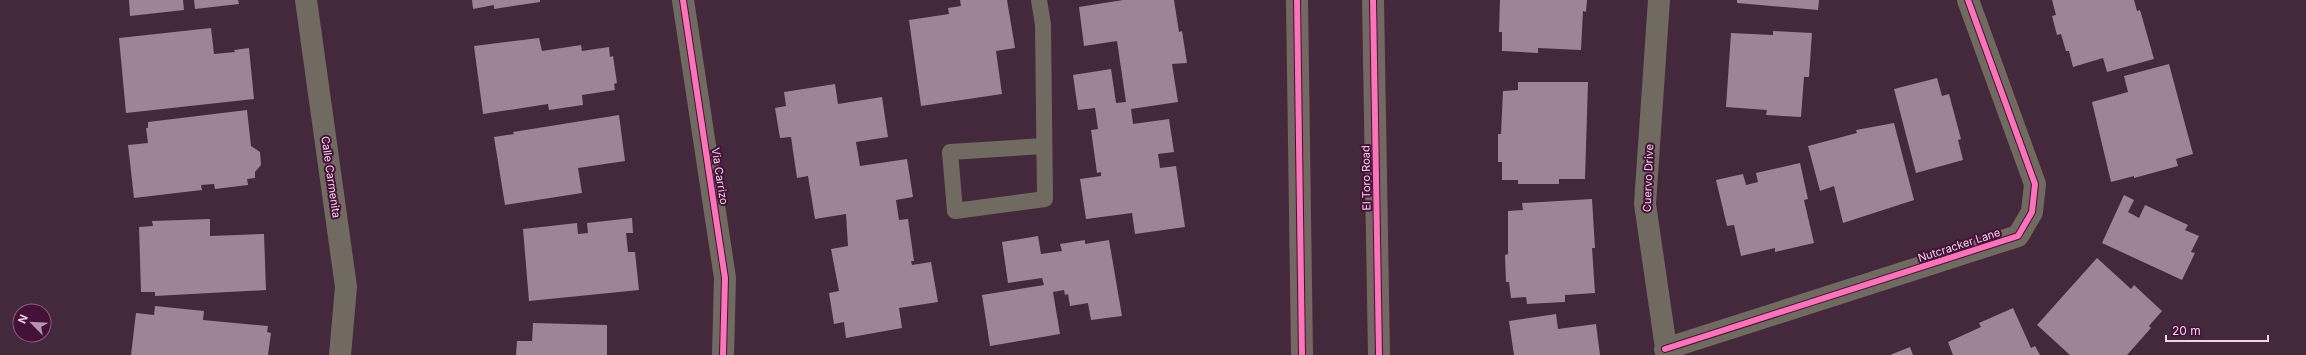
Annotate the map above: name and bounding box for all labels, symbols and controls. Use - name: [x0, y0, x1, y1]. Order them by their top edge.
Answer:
- street label: Calle Carmenita: [318, 135, 344, 219]
- street label: Cuervo Drive: [1640, 144, 1656, 212]
- street label: El Toro Road: [1358, 145, 1374, 211]
- street label: Via Carrizo: [709, 146, 731, 206]
- street label: Nutcracker Lane: [1916, 225, 2002, 265]
- north arrow: [12, 303, 52, 343]
- text: N: [15, 312, 31, 326]
- scale bar: [2166, 317, 2268, 343]
- text: 20 m: [2172, 323, 2201, 338]

